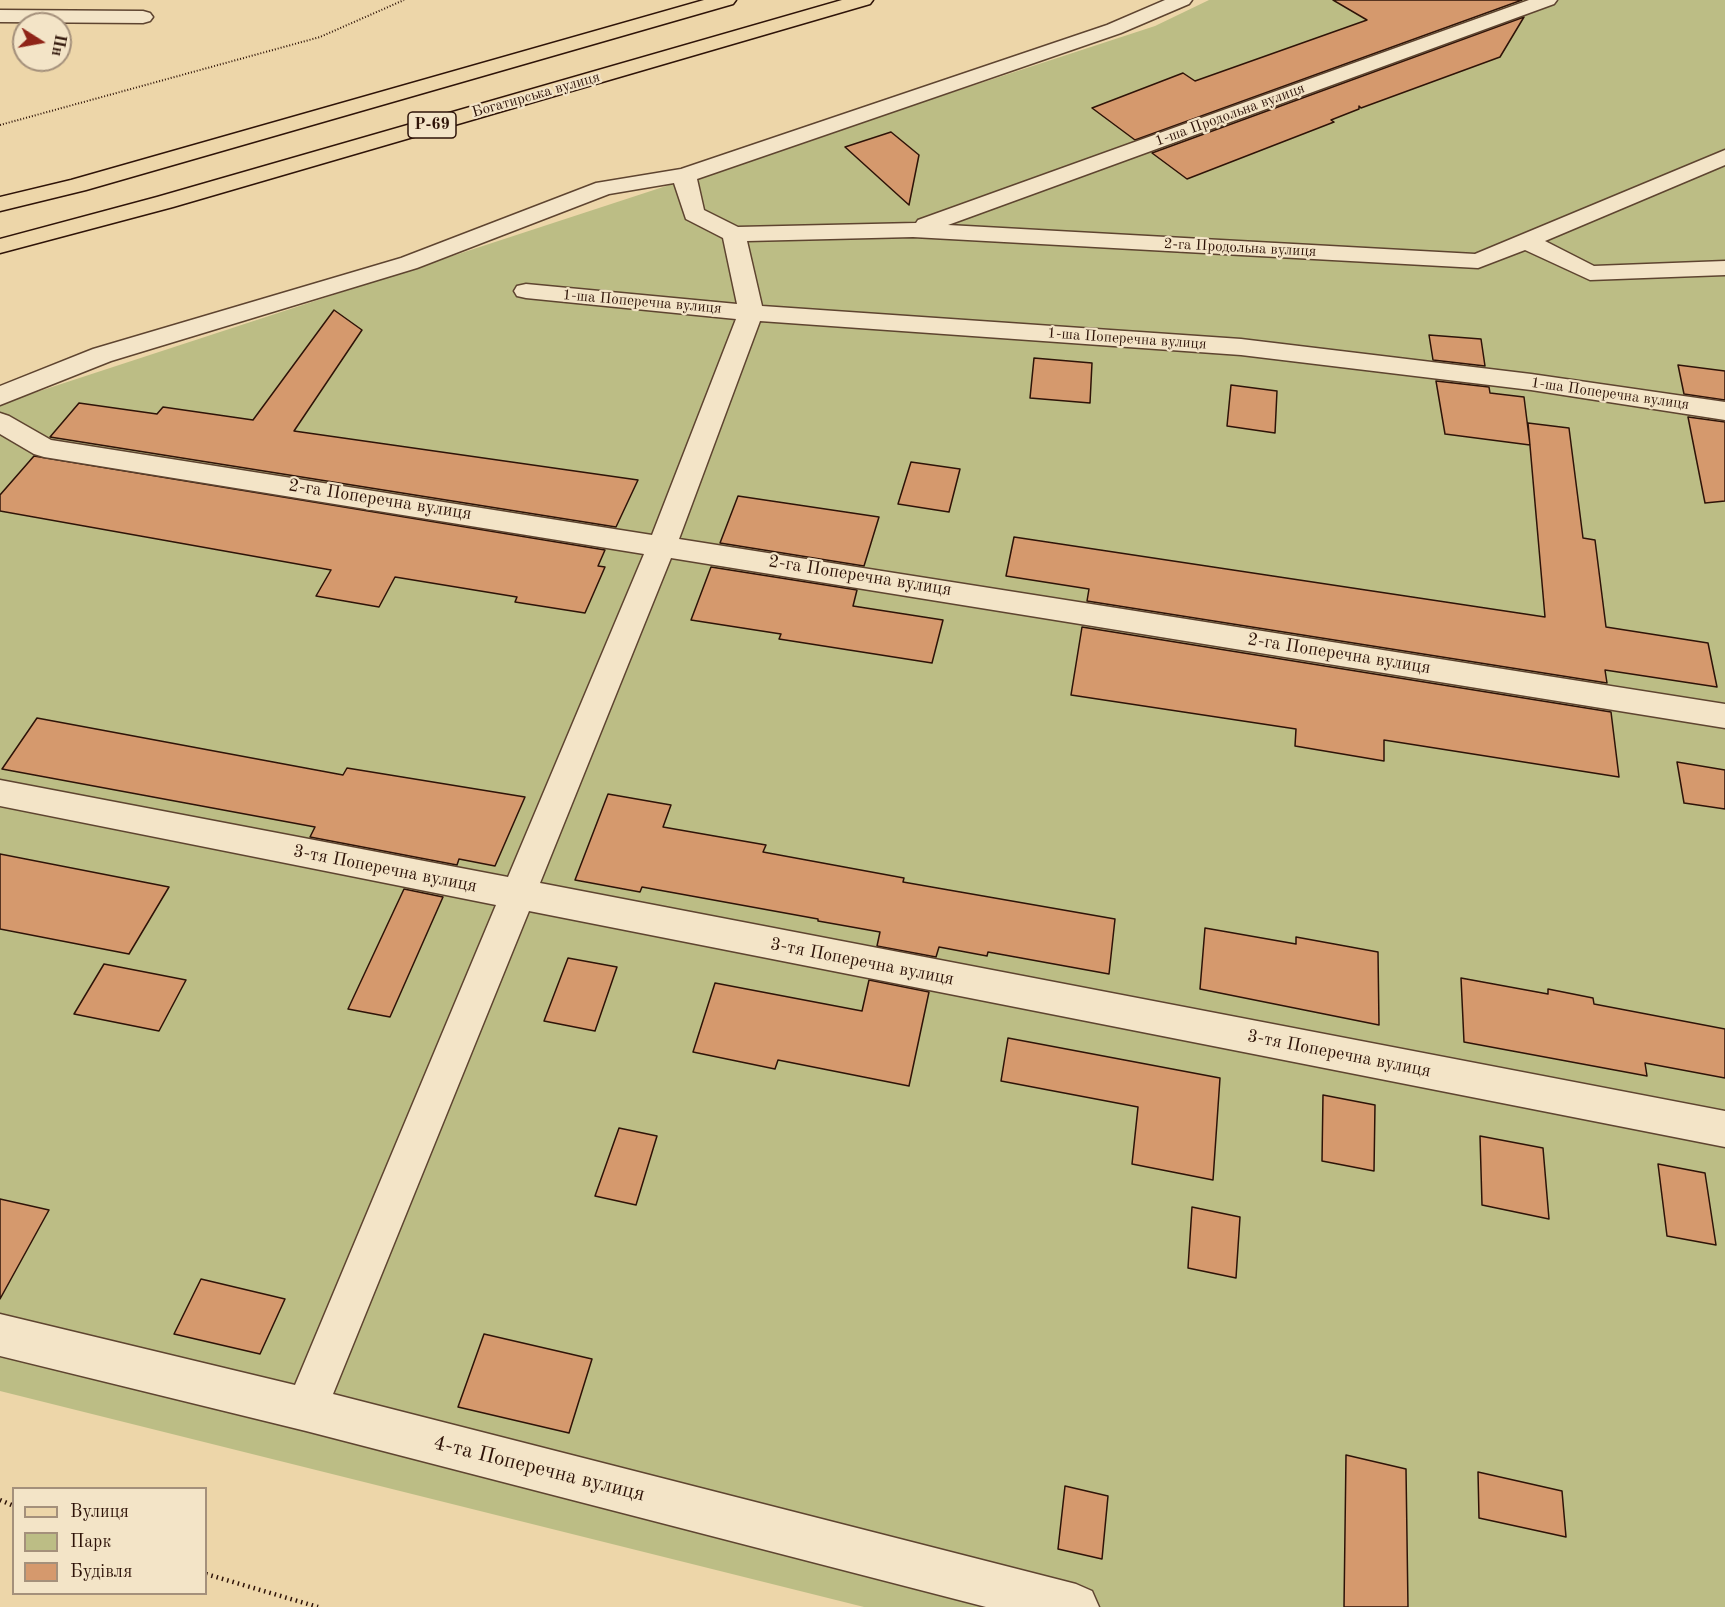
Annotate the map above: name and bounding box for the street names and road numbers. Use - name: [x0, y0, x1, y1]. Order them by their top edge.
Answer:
- street label: Богатирська вулиця: [470, 68, 602, 122]
- street label: 1-ша Продольна вулиця: [1153, 79, 1307, 151]
- road number: Р-69: [408, 112, 456, 138]
- street label: 2-га Продольна вулиця: [1163, 235, 1317, 261]
- street label: 1-ша Поперечна вулиця: [562, 286, 722, 318]
- street label: 1-ша Поперечна вулиця: [1047, 324, 1207, 354]
- street label: 1-ша Поперечна вулиця: [1530, 374, 1690, 414]
- street label: 2-га Поперечна вулиця: [287, 475, 473, 525]
- street label: 2-га Поперечна вулиця: [767, 551, 953, 601]
- street label: 2-га Поперечна вулиця: [1246, 629, 1432, 679]
- street label: 3-тя Поперечна вулиця: [291, 841, 479, 897]
- street label: 3-тя Поперечна вулиця: [768, 934, 956, 990]
- street label: 3-тя Поперечна вулиця: [1245, 1026, 1433, 1082]
- street label: 4-та Поперечна вулиця: [430, 1430, 648, 1508]

